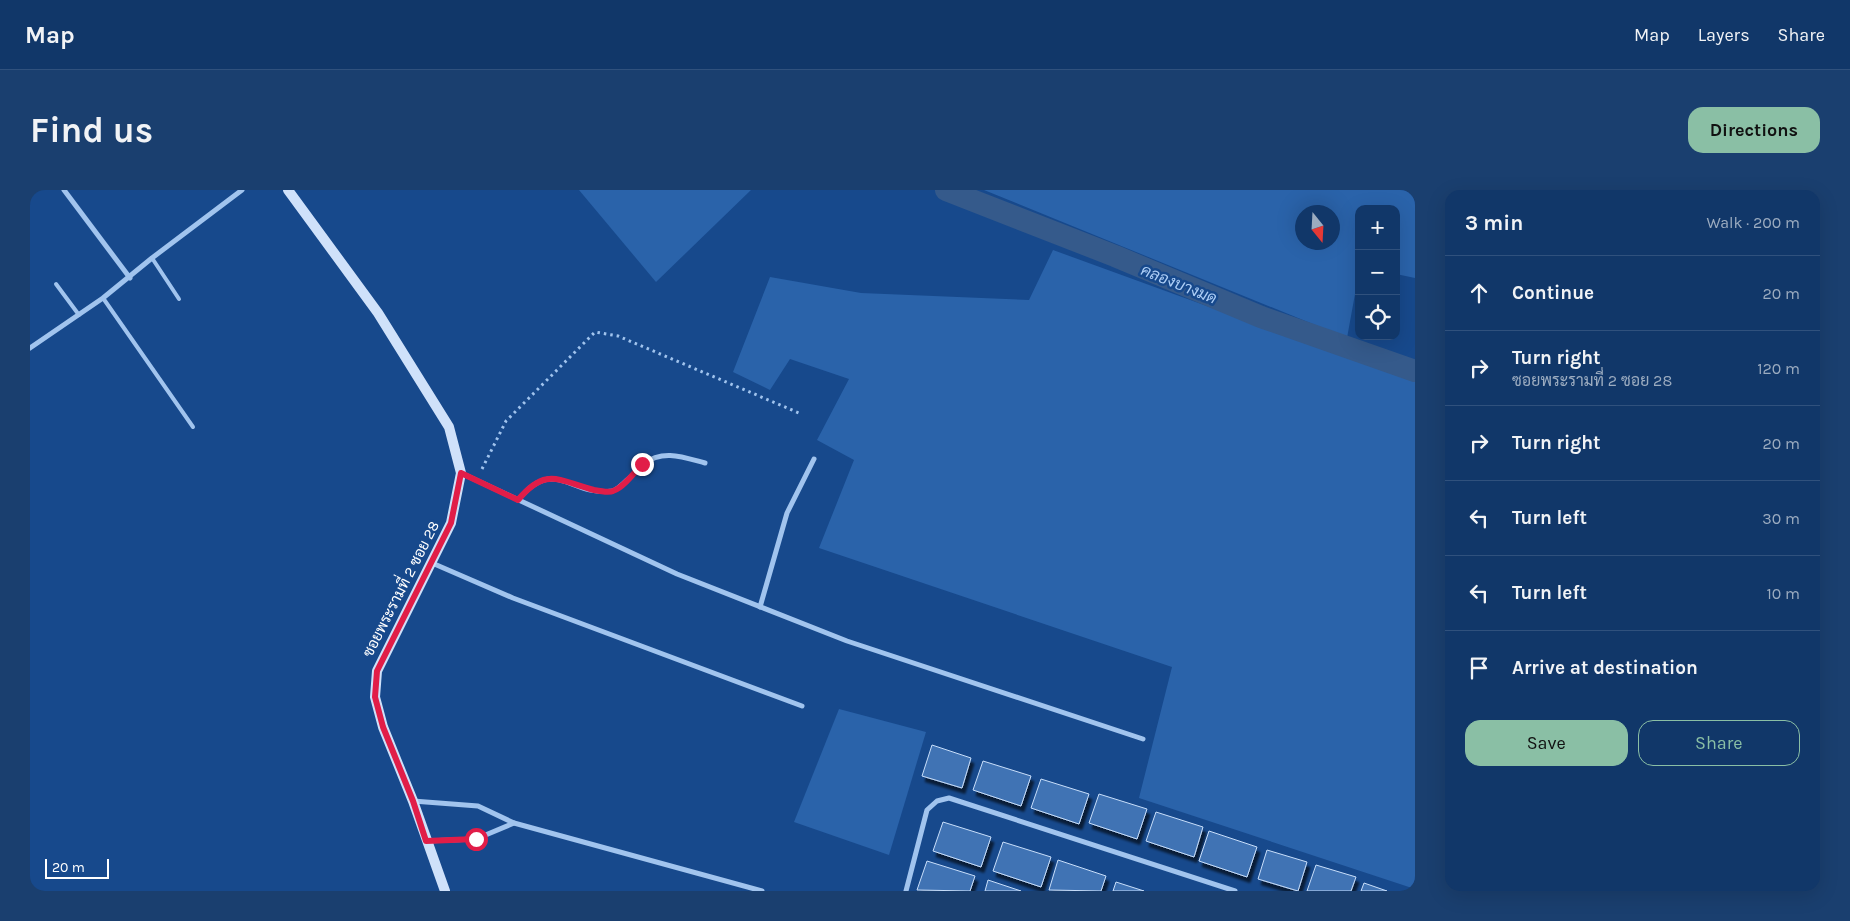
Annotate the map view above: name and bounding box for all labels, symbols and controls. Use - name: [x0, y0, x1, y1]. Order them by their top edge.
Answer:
- text: Map: [25, 21, 75, 49]
- text: Map: [1634, 24, 1670, 46]
- text: Layers: [1698, 24, 1750, 46]
- text: Share: [1778, 24, 1825, 46]
- button: Directions: [1688, 107, 1820, 153]
- text: Find us: [30, 110, 153, 151]
- north arrow: [1295, 205, 1340, 250]
- map controls: [1355, 205, 1400, 340]
- button: +: [1355, 205, 1400, 250]
- text: 3 min: [1465, 211, 1523, 235]
- text: Walk · 200 m: [1706, 213, 1800, 232]
- button: −: [1355, 250, 1400, 295]
- water label: คลองบางมด: [1138, 260, 1220, 308]
- icon: ahead: [1465, 279, 1493, 307]
- text: Continue: [1512, 282, 1594, 304]
- text: 20 m: [1762, 284, 1800, 303]
- button: locate: [1355, 295, 1400, 340]
- text: Turn right: [1512, 347, 1601, 369]
- icon: right: [1465, 354, 1493, 382]
- text: 120 m: [1757, 359, 1800, 378]
- text: ซอยพระรามที่ 2 ซอย 28: [1512, 371, 1672, 390]
- icon: right: [1465, 429, 1493, 457]
- text: Turn right: [1512, 432, 1601, 454]
- text: 20 m: [1762, 434, 1800, 453]
- route end: [631, 453, 654, 476]
- icon: left: [1465, 504, 1493, 532]
- text: Turn left: [1512, 507, 1587, 529]
- text: 30 m: [1762, 509, 1800, 528]
- street label: ซอยพระรามที่ 2 ซอย 28: [354, 515, 443, 660]
- icon: left: [1465, 579, 1493, 607]
- text: Turn left: [1512, 582, 1587, 604]
- text: 10 m: [1766, 584, 1800, 603]
- icon: arrive: [1465, 654, 1493, 682]
- text: Arrive at destination: [1512, 657, 1698, 679]
- button: Save: [1465, 720, 1628, 766]
- button: Share: [1638, 720, 1800, 766]
- route start: [465, 828, 488, 851]
- scale bar: [45, 856, 109, 879]
- text: 20 m: [52, 859, 85, 876]

